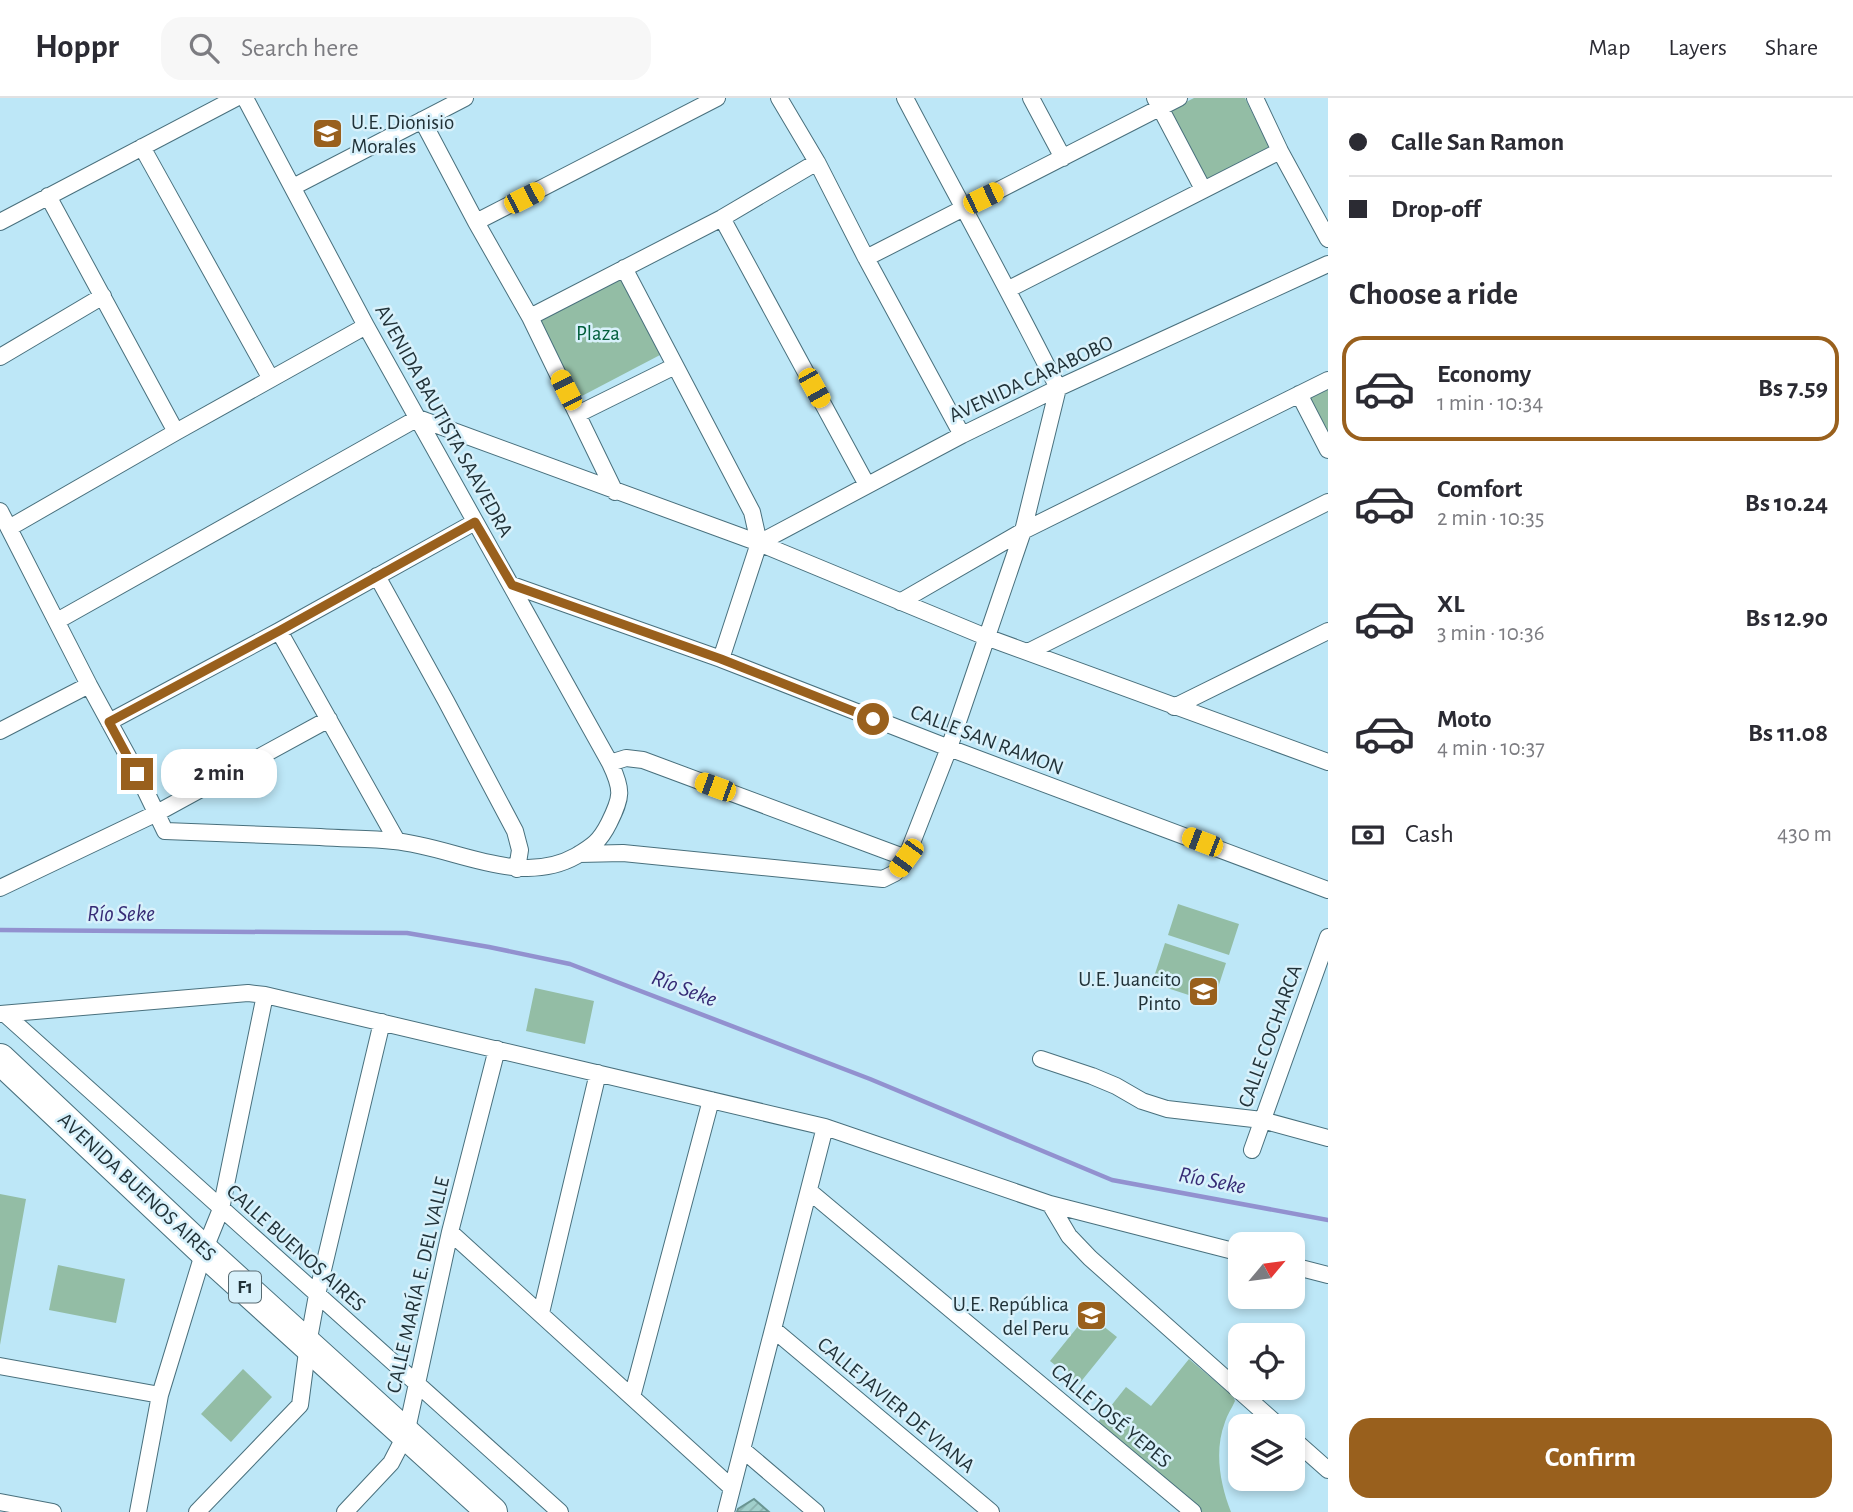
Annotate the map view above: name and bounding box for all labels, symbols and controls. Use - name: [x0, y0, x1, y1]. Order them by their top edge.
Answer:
- search box: [161, 17, 651, 80]
- icon: search: [185, 29, 223, 67]
- text: Hoppr: [35, 31, 119, 64]
- text: Search here: [241, 35, 359, 61]
- text: Map: [1588, 36, 1630, 60]
- text: Layers: [1668, 36, 1727, 60]
- text: Share: [1765, 36, 1818, 60]
- place label: U.E. Dionisio Morales: [351, 112, 454, 157]
- school or university icon: U.E. Dionisio Morales: [311, 117, 345, 151]
- text: Calle San Ramon: [1391, 129, 1564, 155]
- car: [501, 179, 548, 217]
- car: [960, 179, 1007, 217]
- text: Drop-off: [1391, 196, 1480, 222]
- text: Choose a ride: [1349, 278, 1518, 310]
- street label: AVENIDA BAUTISTA SAAVEDRA: [371, 301, 517, 541]
- park label: Plaza: [576, 323, 620, 344]
- street label: AVENIDA CARABOBO: [946, 332, 1116, 426]
- icon: car: [1353, 357, 1416, 420]
- text: Economy: [1437, 361, 1531, 387]
- car: [795, 365, 834, 411]
- car: [548, 367, 585, 413]
- text: Bs 7.59: [1758, 375, 1828, 401]
- text: 1 min · 10:34: [1437, 392, 1543, 415]
- icon: car: [1353, 472, 1416, 535]
- text: Comfort: [1437, 476, 1522, 502]
- text: Bs 10.24: [1745, 490, 1828, 516]
- text: 2 min · 10:35: [1437, 507, 1544, 530]
- icon: car: [1353, 587, 1416, 650]
- text: XL: [1437, 591, 1464, 617]
- text: Bs 12.90: [1745, 605, 1828, 631]
- text: 3 min · 10:36: [1437, 622, 1545, 645]
- street label: CALLE SAN RAMON: [908, 701, 1066, 779]
- icon: car: [1353, 702, 1416, 765]
- route start: [857, 703, 889, 735]
- text: Moto: [1437, 706, 1492, 732]
- text: Bs 11.08: [1748, 720, 1828, 746]
- text: 4 min · 10:37: [1437, 737, 1545, 760]
- callout: 2 min: [162, 750, 277, 798]
- route end: [121, 758, 153, 790]
- text: 2 min: [193, 762, 245, 785]
- car: [692, 770, 739, 804]
- icon: cash: [1349, 816, 1387, 854]
- text: Cash: [1405, 821, 1454, 847]
- text: 430 m: [1777, 823, 1832, 846]
- car: [1179, 825, 1226, 859]
- car: [886, 835, 927, 881]
- water label: Río Seke: [87, 903, 155, 926]
- street label: CALLE COCHARCA: [1234, 962, 1306, 1110]
- water label: Río Seke: [648, 966, 720, 1012]
- place label: U.E. Juancito Pinto: [1078, 969, 1181, 1014]
- school or university icon: U.E. Juancito Pinto: [1187, 974, 1221, 1008]
- street label: AVENIDA BUENOS AIRES: [54, 1109, 220, 1265]
- water label: Río Seke: [1177, 1163, 1248, 1199]
- street label: CALLE MARÍA E. DEL VALLE: [381, 1174, 453, 1395]
- street label: CALLE BUENOS AIRES: [223, 1180, 370, 1316]
- north arrow: [1228, 1232, 1306, 1309]
- map controls: [1228, 1232, 1305, 1491]
- road number: F1: [229, 1272, 261, 1302]
- place label: U.E. República del Peru: [953, 1294, 1069, 1339]
- school or university icon: U.E. República del Peru: [1075, 1299, 1109, 1333]
- button: locate: [1228, 1323, 1305, 1400]
- street label: CALLE JAVIER DE VIANA: [813, 1333, 979, 1477]
- street label: CALLE JOSÉ YEPES: [1047, 1358, 1176, 1472]
- button: layers: [1228, 1414, 1305, 1491]
- button: Confirm: [1349, 1418, 1832, 1498]

